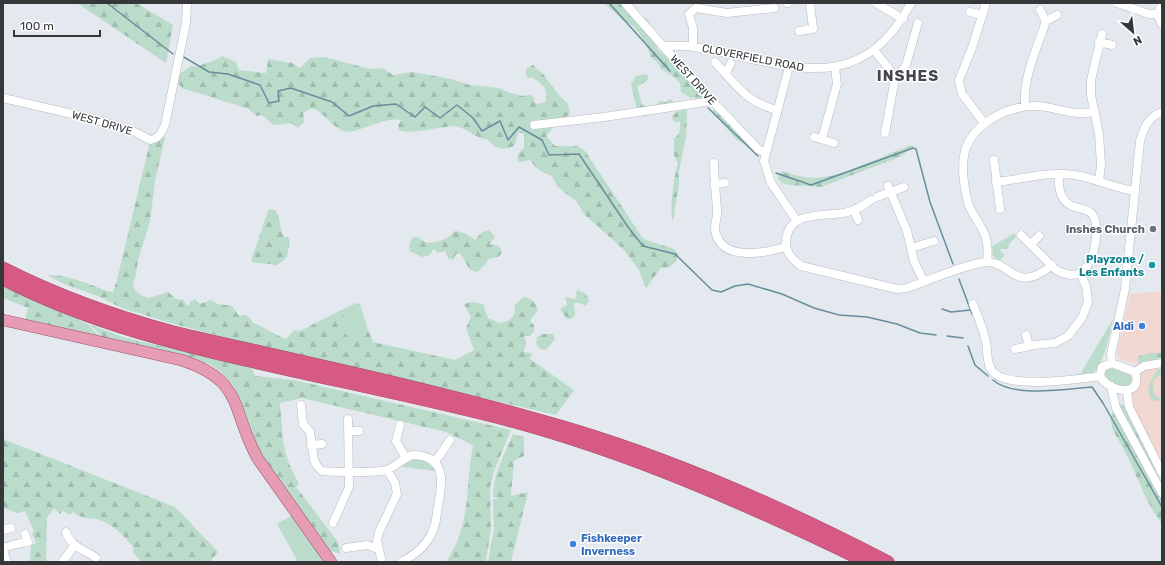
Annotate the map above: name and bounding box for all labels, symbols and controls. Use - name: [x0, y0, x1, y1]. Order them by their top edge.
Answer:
- scale bar: [14, 12, 100, 38]
- north arrow: [1113, 12, 1153, 52]
- text: 100 m: [20, 19, 54, 33]
- text: N: [1131, 33, 1144, 48]
- street label: CLOVERFIELD ROAD: [701, 42, 805, 74]
- street label: WEST DRIVE: [667, 52, 719, 108]
- district label: INSHES: [877, 67, 939, 85]
- street label: WEST DRIVE: [70, 108, 134, 138]
- place label: Inshes Church: [1066, 223, 1145, 236]
- marker: Inshes Church: [1148, 224, 1158, 234]
- place label: Playzone / Les Enfants: [1079, 253, 1144, 279]
- marker: Playzone / Les Enfants: [1147, 260, 1157, 270]
- place label: Aldi: [1113, 320, 1134, 333]
- marker: Aldi: [1137, 321, 1147, 331]
- place label: Fishkeeper Inverness: [581, 532, 642, 558]
- marker: Fishkeeper Inverness: [568, 539, 578, 549]

